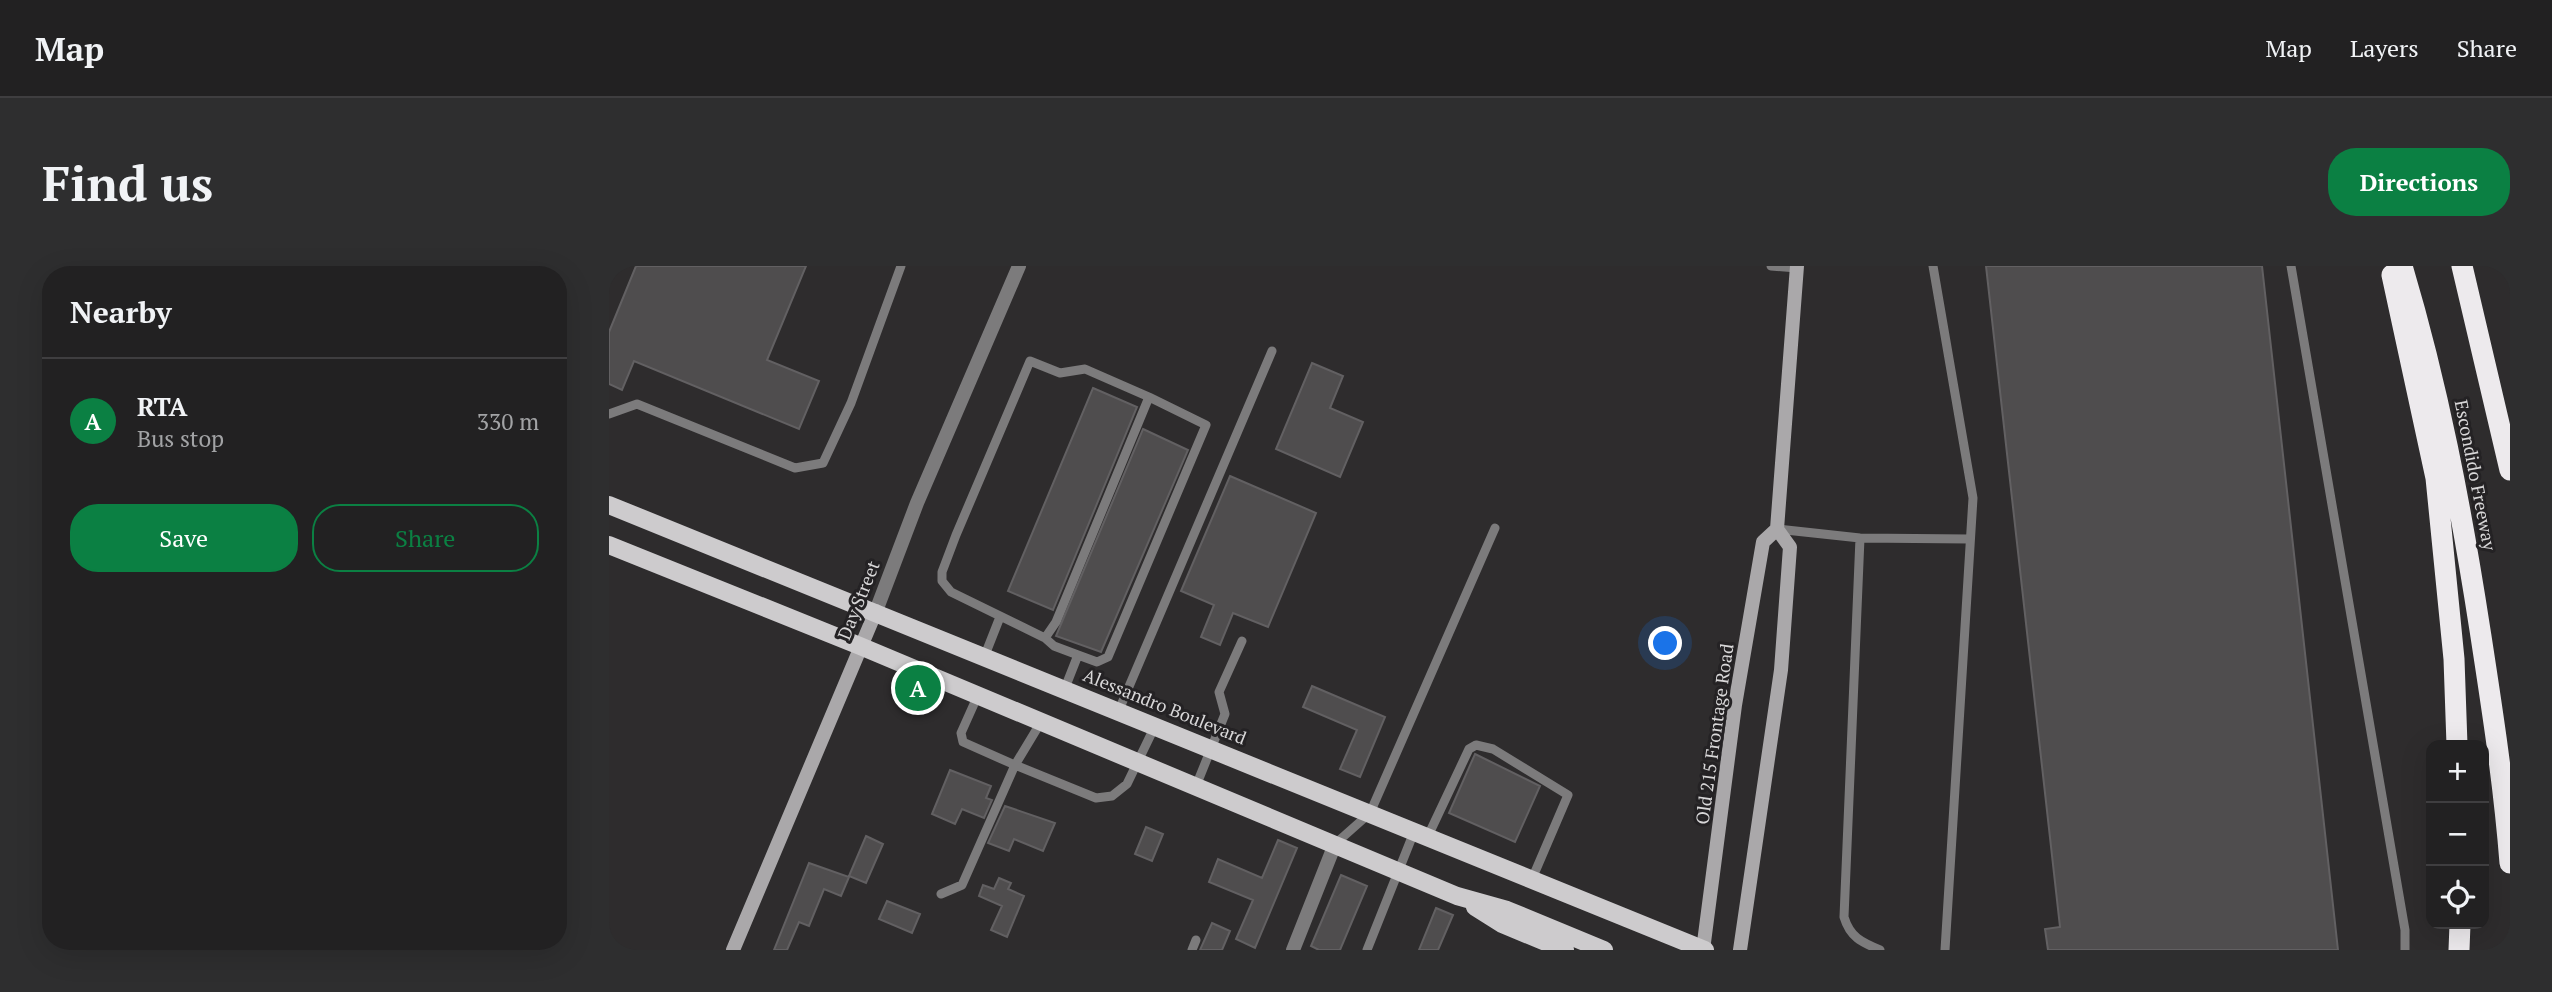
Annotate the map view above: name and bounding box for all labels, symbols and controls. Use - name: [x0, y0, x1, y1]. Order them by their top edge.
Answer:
- text: Map: [35, 27, 104, 70]
- text: Map: [2265, 32, 2312, 64]
- text: Layers: [2350, 32, 2419, 64]
- text: Share: [2457, 32, 2517, 64]
- button: Directions: [2328, 148, 2510, 216]
- text: Find us: [42, 150, 213, 215]
- text: Nearby: [70, 292, 172, 332]
- text: RTA: [137, 389, 188, 423]
- street label: Escondido Freeway: [2450, 398, 2503, 553]
- text: A: [85, 406, 101, 437]
- text: 330 m: [477, 406, 539, 437]
- text: Bus stop: [137, 423, 224, 454]
- button: Save: [70, 504, 298, 572]
- button: Share: [312, 504, 539, 572]
- street label: Day Street: [831, 557, 885, 643]
- your location: [1648, 626, 1682, 660]
- street label: Old 215 Frontage Road: [1689, 642, 1739, 826]
- pin: A: [895, 662, 941, 714]
- street label: Alessandro Boulevard: [1080, 662, 1250, 750]
- map controls: [2426, 740, 2489, 929]
- button: +: [2426, 740, 2489, 803]
- button: −: [2426, 803, 2489, 866]
- button: locate: [2426, 866, 2489, 929]

